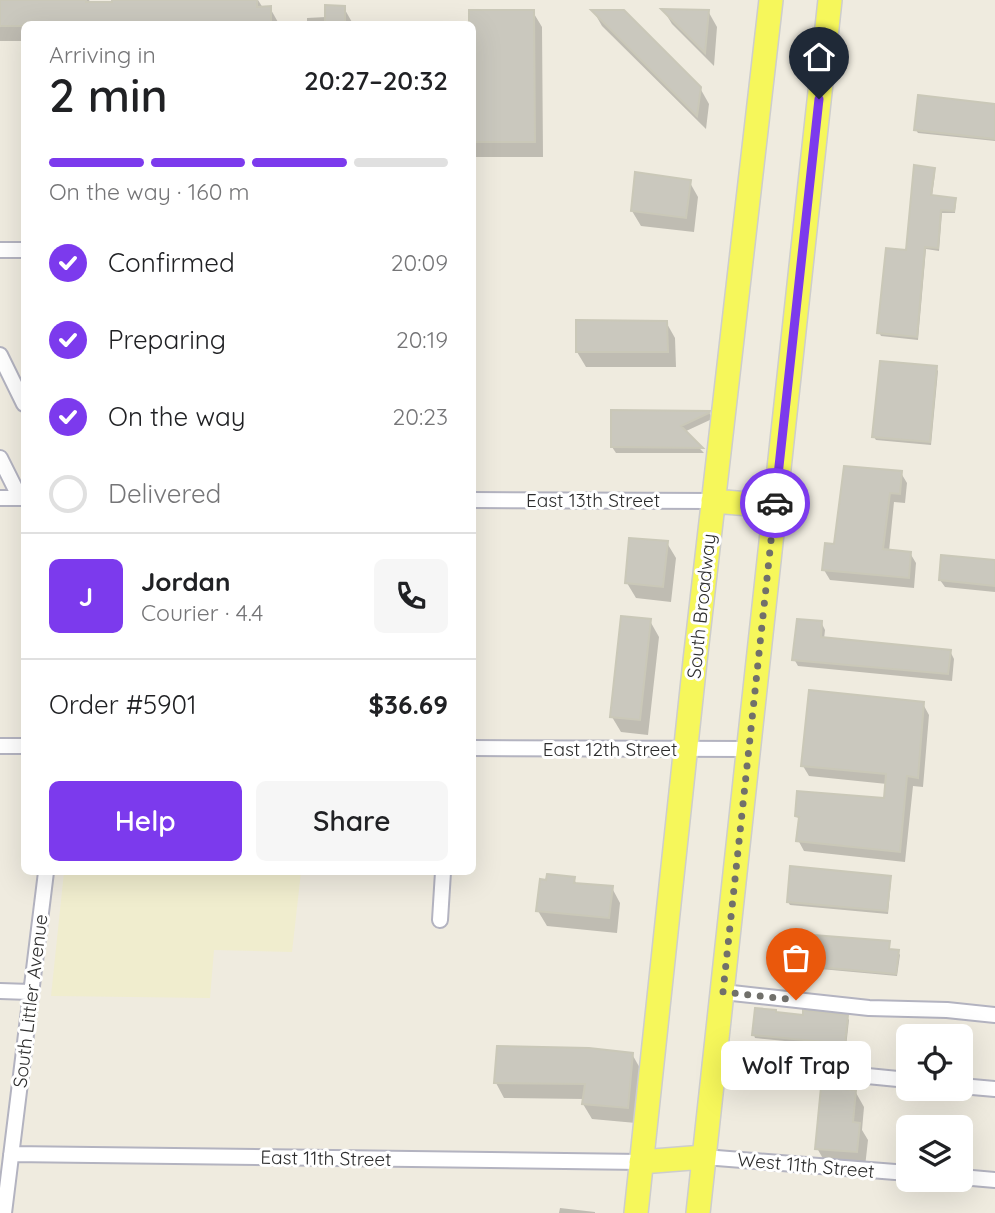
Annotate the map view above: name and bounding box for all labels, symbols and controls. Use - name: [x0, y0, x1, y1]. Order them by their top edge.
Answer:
- pin: [789, 27, 849, 99]
- icon: home: [800, 38, 838, 76]
- text: Arriving in: [49, 40, 156, 69]
- text: 20:27–20:32: [304, 64, 448, 97]
- text: 2 min: [49, 66, 168, 124]
- text: On the way · 160 m: [49, 177, 250, 206]
- icon: check: [49, 244, 87, 282]
- text: Confirmed: [108, 246, 235, 279]
- text: 20:09: [391, 248, 448, 277]
- icon: check: [49, 321, 87, 359]
- text: Preparing: [108, 323, 226, 356]
- text: 20:19: [396, 325, 448, 354]
- icon: check: [49, 398, 87, 436]
- text: On the way: [108, 400, 246, 433]
- text: 20:23: [392, 402, 448, 431]
- courier: [740, 468, 810, 538]
- text: Delivered: [108, 477, 221, 510]
- icon: car: [756, 484, 794, 522]
- street label: East 13th Street: [526, 488, 660, 512]
- street label: South Broadway: [681, 532, 721, 680]
- button: phone: [374, 559, 448, 633]
- text: Jordan: [141, 565, 230, 598]
- text: J: [79, 580, 93, 613]
- text: Courier · 4.4: [141, 598, 263, 627]
- text: Order #5901: [49, 688, 197, 721]
- text: $36.69: [369, 688, 448, 721]
- street label: East 12th Street: [543, 737, 677, 761]
- button: Help: [49, 781, 242, 861]
- button: Share: [256, 781, 448, 861]
- street label: South Littler Avenue: [7, 913, 53, 1089]
- pin: [766, 928, 826, 1000]
- icon: bag: [777, 939, 815, 977]
- map controls: [896, 1024, 973, 1192]
- button: locate: [896, 1024, 973, 1101]
- callout: Wolf Trap: [721, 1042, 871, 1091]
- text: Wolf Trap: [742, 1051, 850, 1080]
- button: layers: [896, 1115, 973, 1192]
- street label: East 11th Street: [260, 1145, 392, 1171]
- street label: West 11th Street: [736, 1147, 876, 1183]

